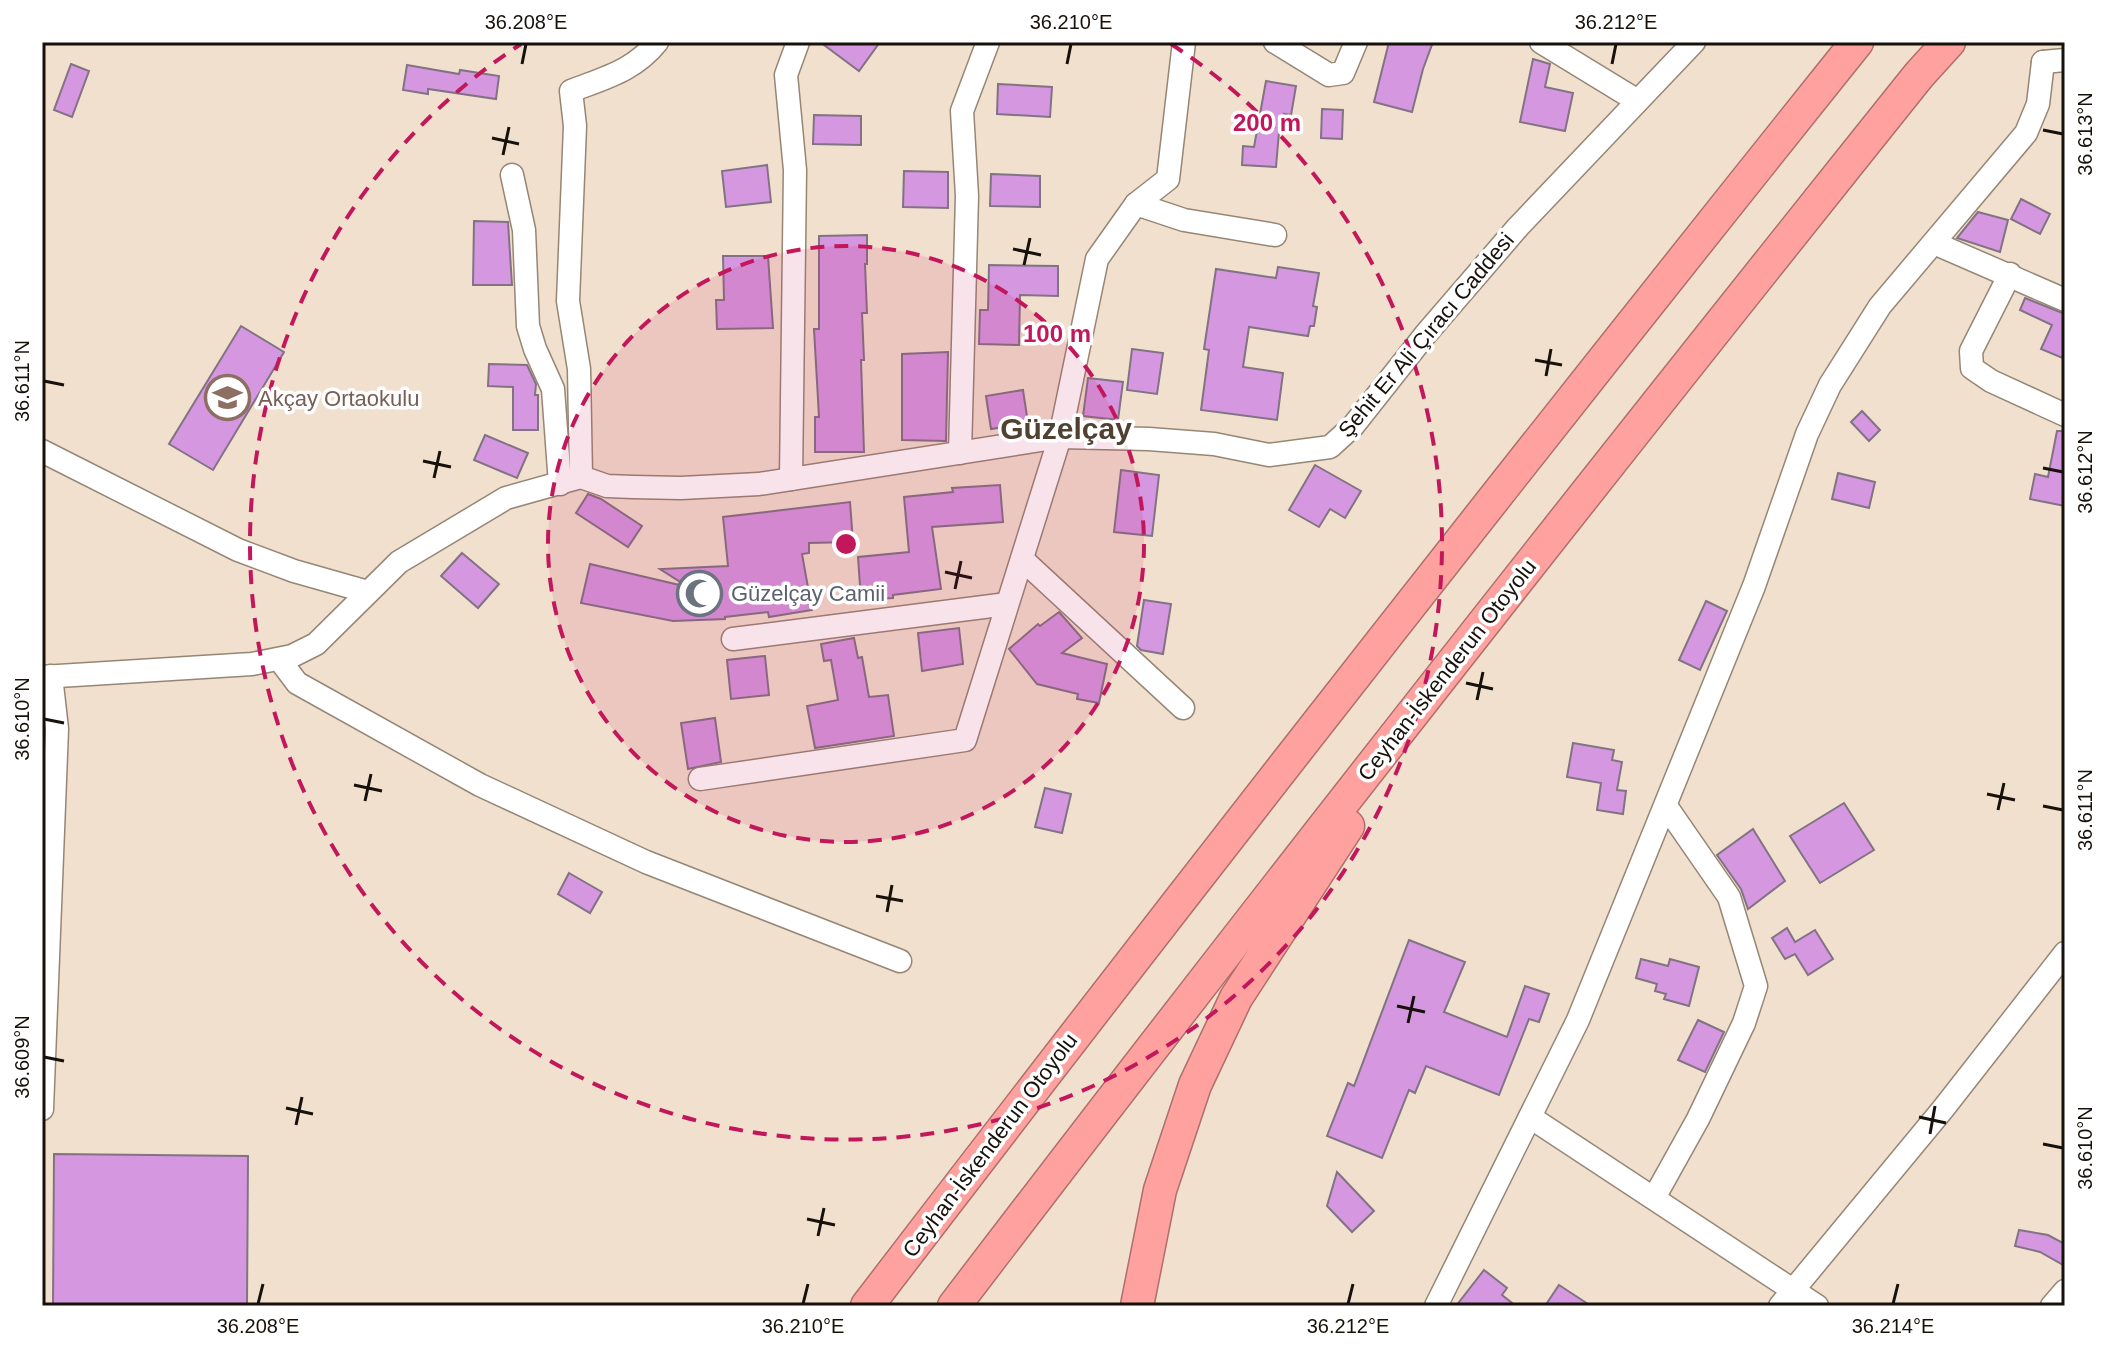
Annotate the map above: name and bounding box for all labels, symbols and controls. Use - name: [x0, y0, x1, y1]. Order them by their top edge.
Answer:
- text: 36.208°E: [485, 11, 567, 33]
- text: 36.210°E: [1030, 11, 1112, 33]
- text: 36.212°E: [1575, 11, 1657, 33]
- text: 36.613°N: [2074, 92, 2096, 176]
- text: 200 m: [1233, 109, 1301, 136]
- street label: Şehit Er Ali Çıracı Caddesi: [1333, 228, 1519, 442]
- text: 100 m: [1023, 320, 1091, 347]
- text: 36.611°N: [11, 340, 33, 422]
- school or university icon: Akçay Ortaokulu: [203, 374, 251, 422]
- place label: Akçay Ortaokulu: [258, 386, 419, 411]
- district label: Güzelçay: [1000, 412, 1132, 445]
- text: 36.612°N: [2074, 430, 2096, 514]
- centre of rings: [832, 530, 860, 558]
- street label: Ceyhan-İskenderun Otoyolu: [1353, 554, 1541, 786]
- mosque icon: Güzelçay Camii: [676, 569, 724, 617]
- place label: Güzelçay Camii: [731, 581, 885, 606]
- text: 36.610°N: [11, 677, 33, 761]
- text: 36.611°N: [2074, 769, 2096, 851]
- text: 36.609°N: [11, 1015, 33, 1099]
- street label: Ceyhan-İskenderun Otoyolu: [898, 1028, 1082, 1262]
- text: 36.610°N: [2074, 1106, 2096, 1190]
- text: 36.208°E: [217, 1315, 299, 1337]
- text: 36.210°E: [762, 1315, 844, 1337]
- text: 36.212°E: [1307, 1315, 1389, 1337]
- text: 36.214°E: [1852, 1315, 1934, 1337]

